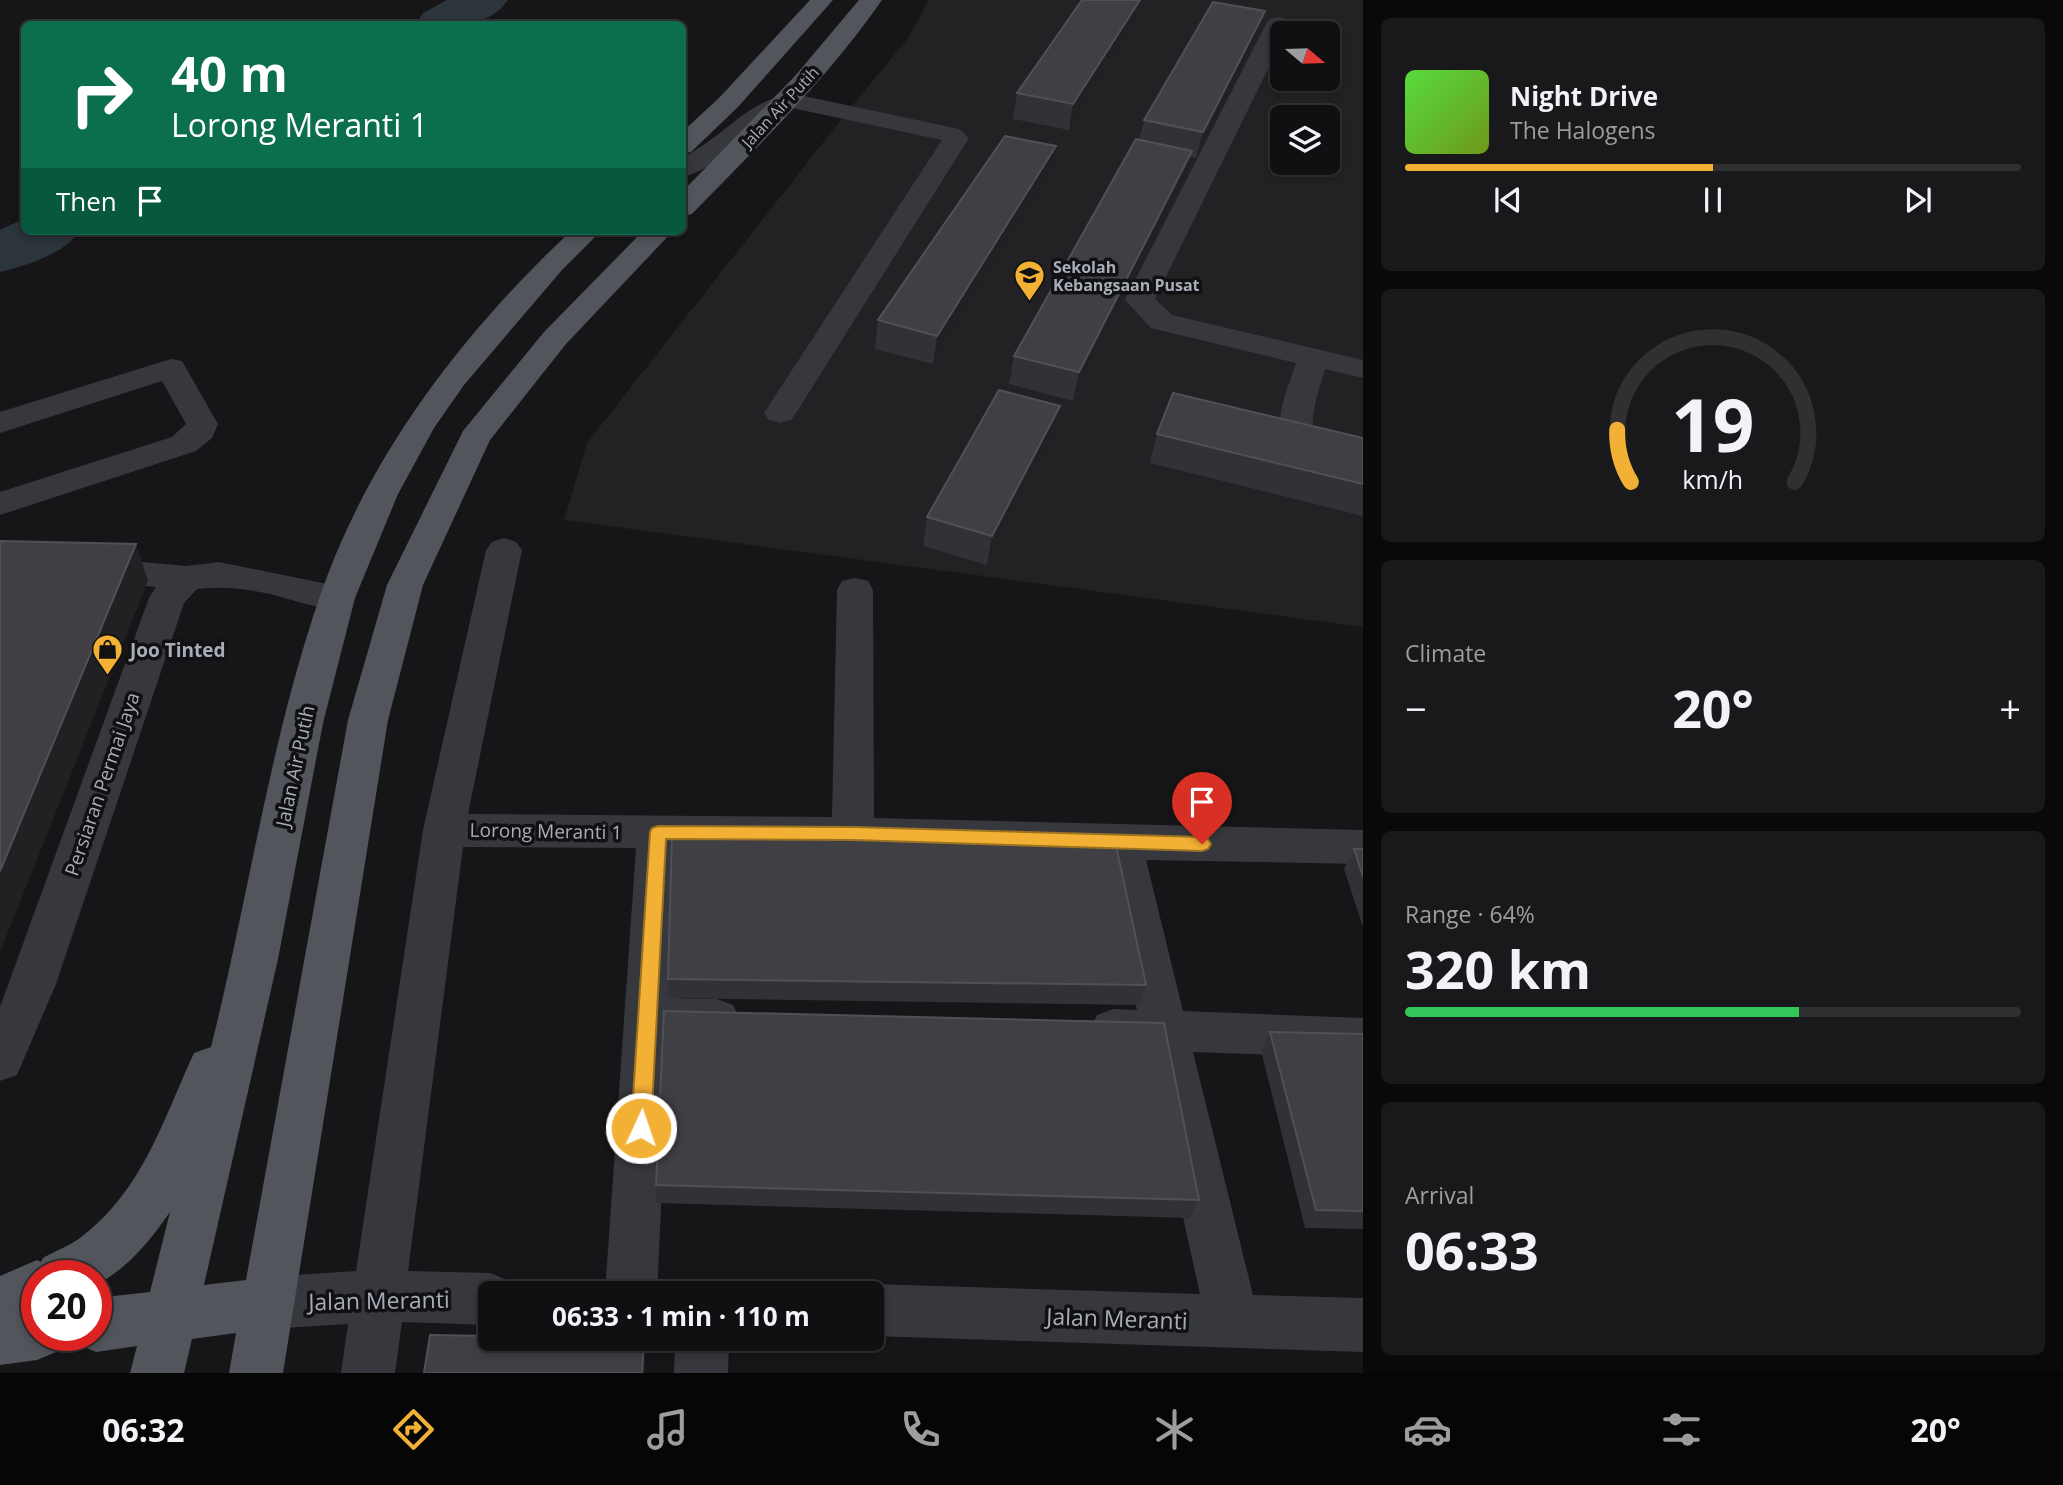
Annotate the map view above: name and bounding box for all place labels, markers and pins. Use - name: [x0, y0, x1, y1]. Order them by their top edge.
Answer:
- place label: Sekolah Kebangsaan Pusat: [1053, 256, 1200, 296]
- school or university icon: Sekolah Kebangsaan Pusat: [1013, 259, 1047, 303]
- shop icon: Joo Tinted: [90, 633, 124, 677]
- place label: Joo Tinted: [128, 637, 226, 663]
- pin: [1172, 772, 1232, 844]

